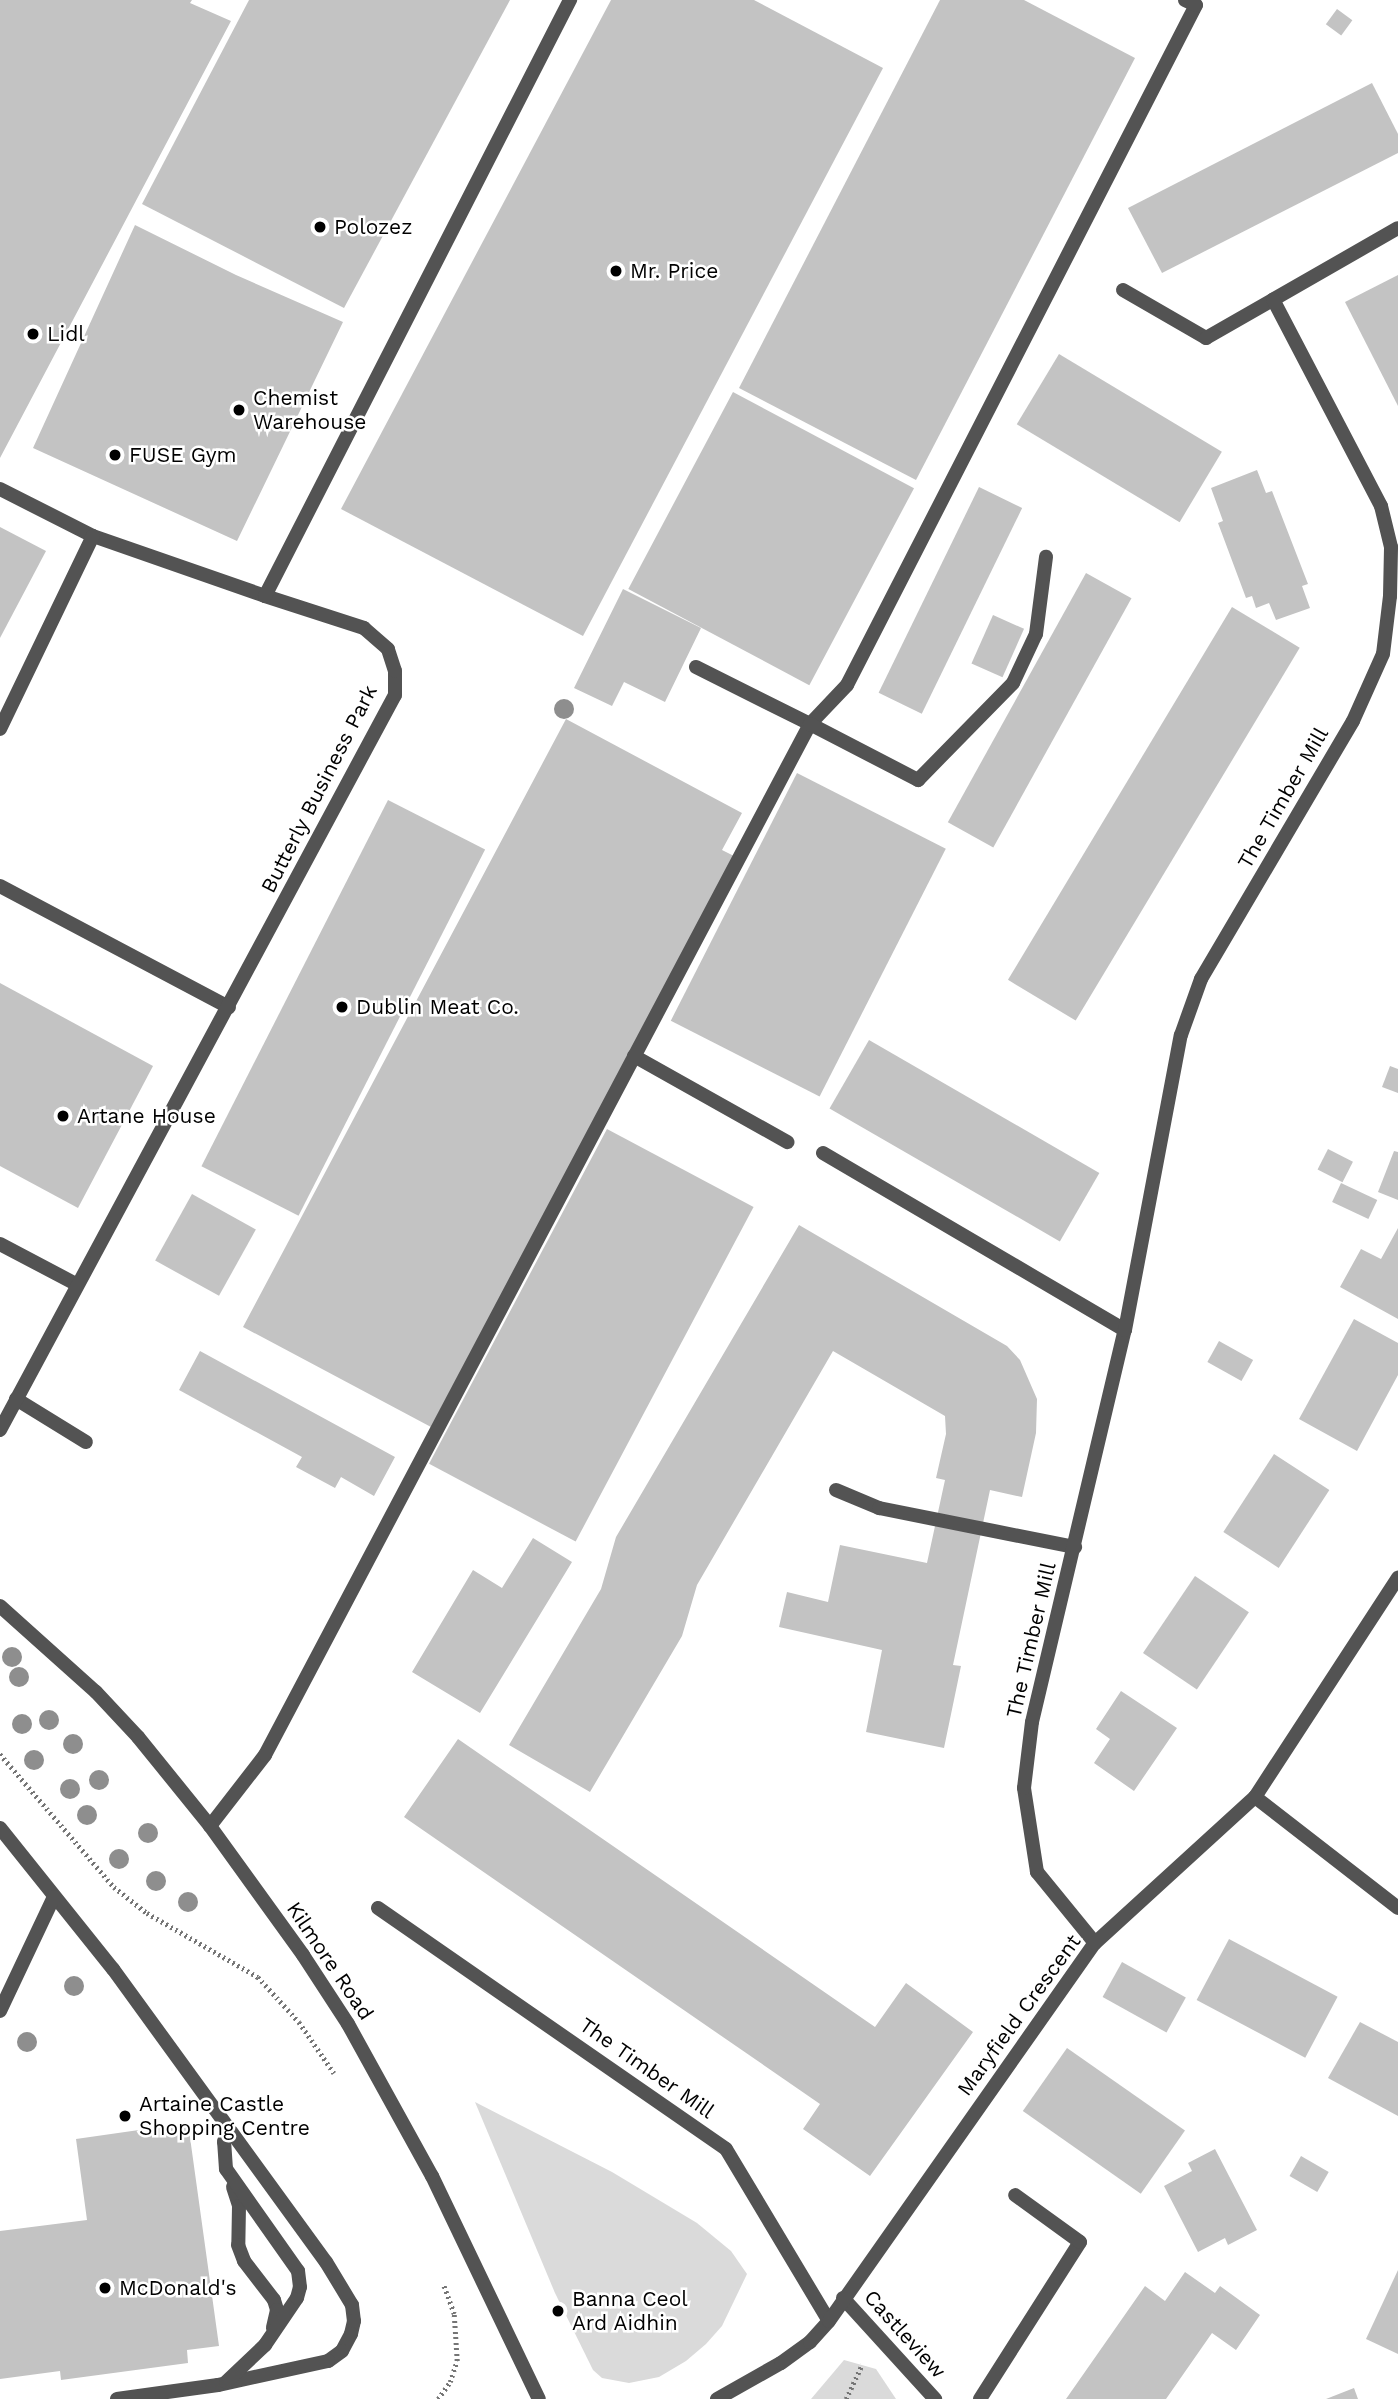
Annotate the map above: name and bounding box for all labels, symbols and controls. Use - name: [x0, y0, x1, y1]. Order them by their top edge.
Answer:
- place label: Polozez: [334, 214, 412, 240]
- marker: Polozez: [312, 219, 328, 235]
- place label: Mr. Price: [630, 258, 718, 284]
- marker: Mr. Price: [608, 263, 624, 279]
- place label: Lidl: [47, 321, 85, 347]
- marker: Lidl: [25, 326, 41, 342]
- place label: Chemist Warehouse: [253, 385, 366, 435]
- marker: Chemist Warehouse: [231, 402, 247, 418]
- place label: FUSE Gym: [129, 442, 237, 468]
- marker: FUSE Gym: [107, 447, 123, 463]
- street label: Butterly Business Park: [255, 681, 383, 897]
- street label: The Timber Mill: [1232, 722, 1334, 874]
- place label: Dublin Meat Co.: [356, 994, 519, 1020]
- marker: Dublin Meat Co.: [334, 999, 350, 1015]
- place label: Artane House: [77, 1103, 216, 1129]
- marker: Artane House: [55, 1108, 71, 1124]
- street label: The Timber Mill: [1001, 1559, 1061, 1721]
- street label: Kilmore Road: [281, 1897, 379, 2025]
- street label: Maryfield Crescent: [952, 1929, 1086, 2101]
- street label: The Timber Mill: [574, 2012, 720, 2124]
- place label: Artaine Castle Shopping Centre: [139, 2091, 310, 2141]
- marker: Artaine Castle Shopping Centre: [117, 2108, 133, 2124]
- place label: McDonald's: [119, 2275, 236, 2301]
- marker: McDonald's: [97, 2280, 113, 2296]
- street label: Castleview: [859, 2285, 951, 2383]
- place label: Banna Ceol Ard Aidhin: [572, 2286, 688, 2336]
- marker: Banna Ceol Ard Aidhin: [550, 2303, 566, 2319]

